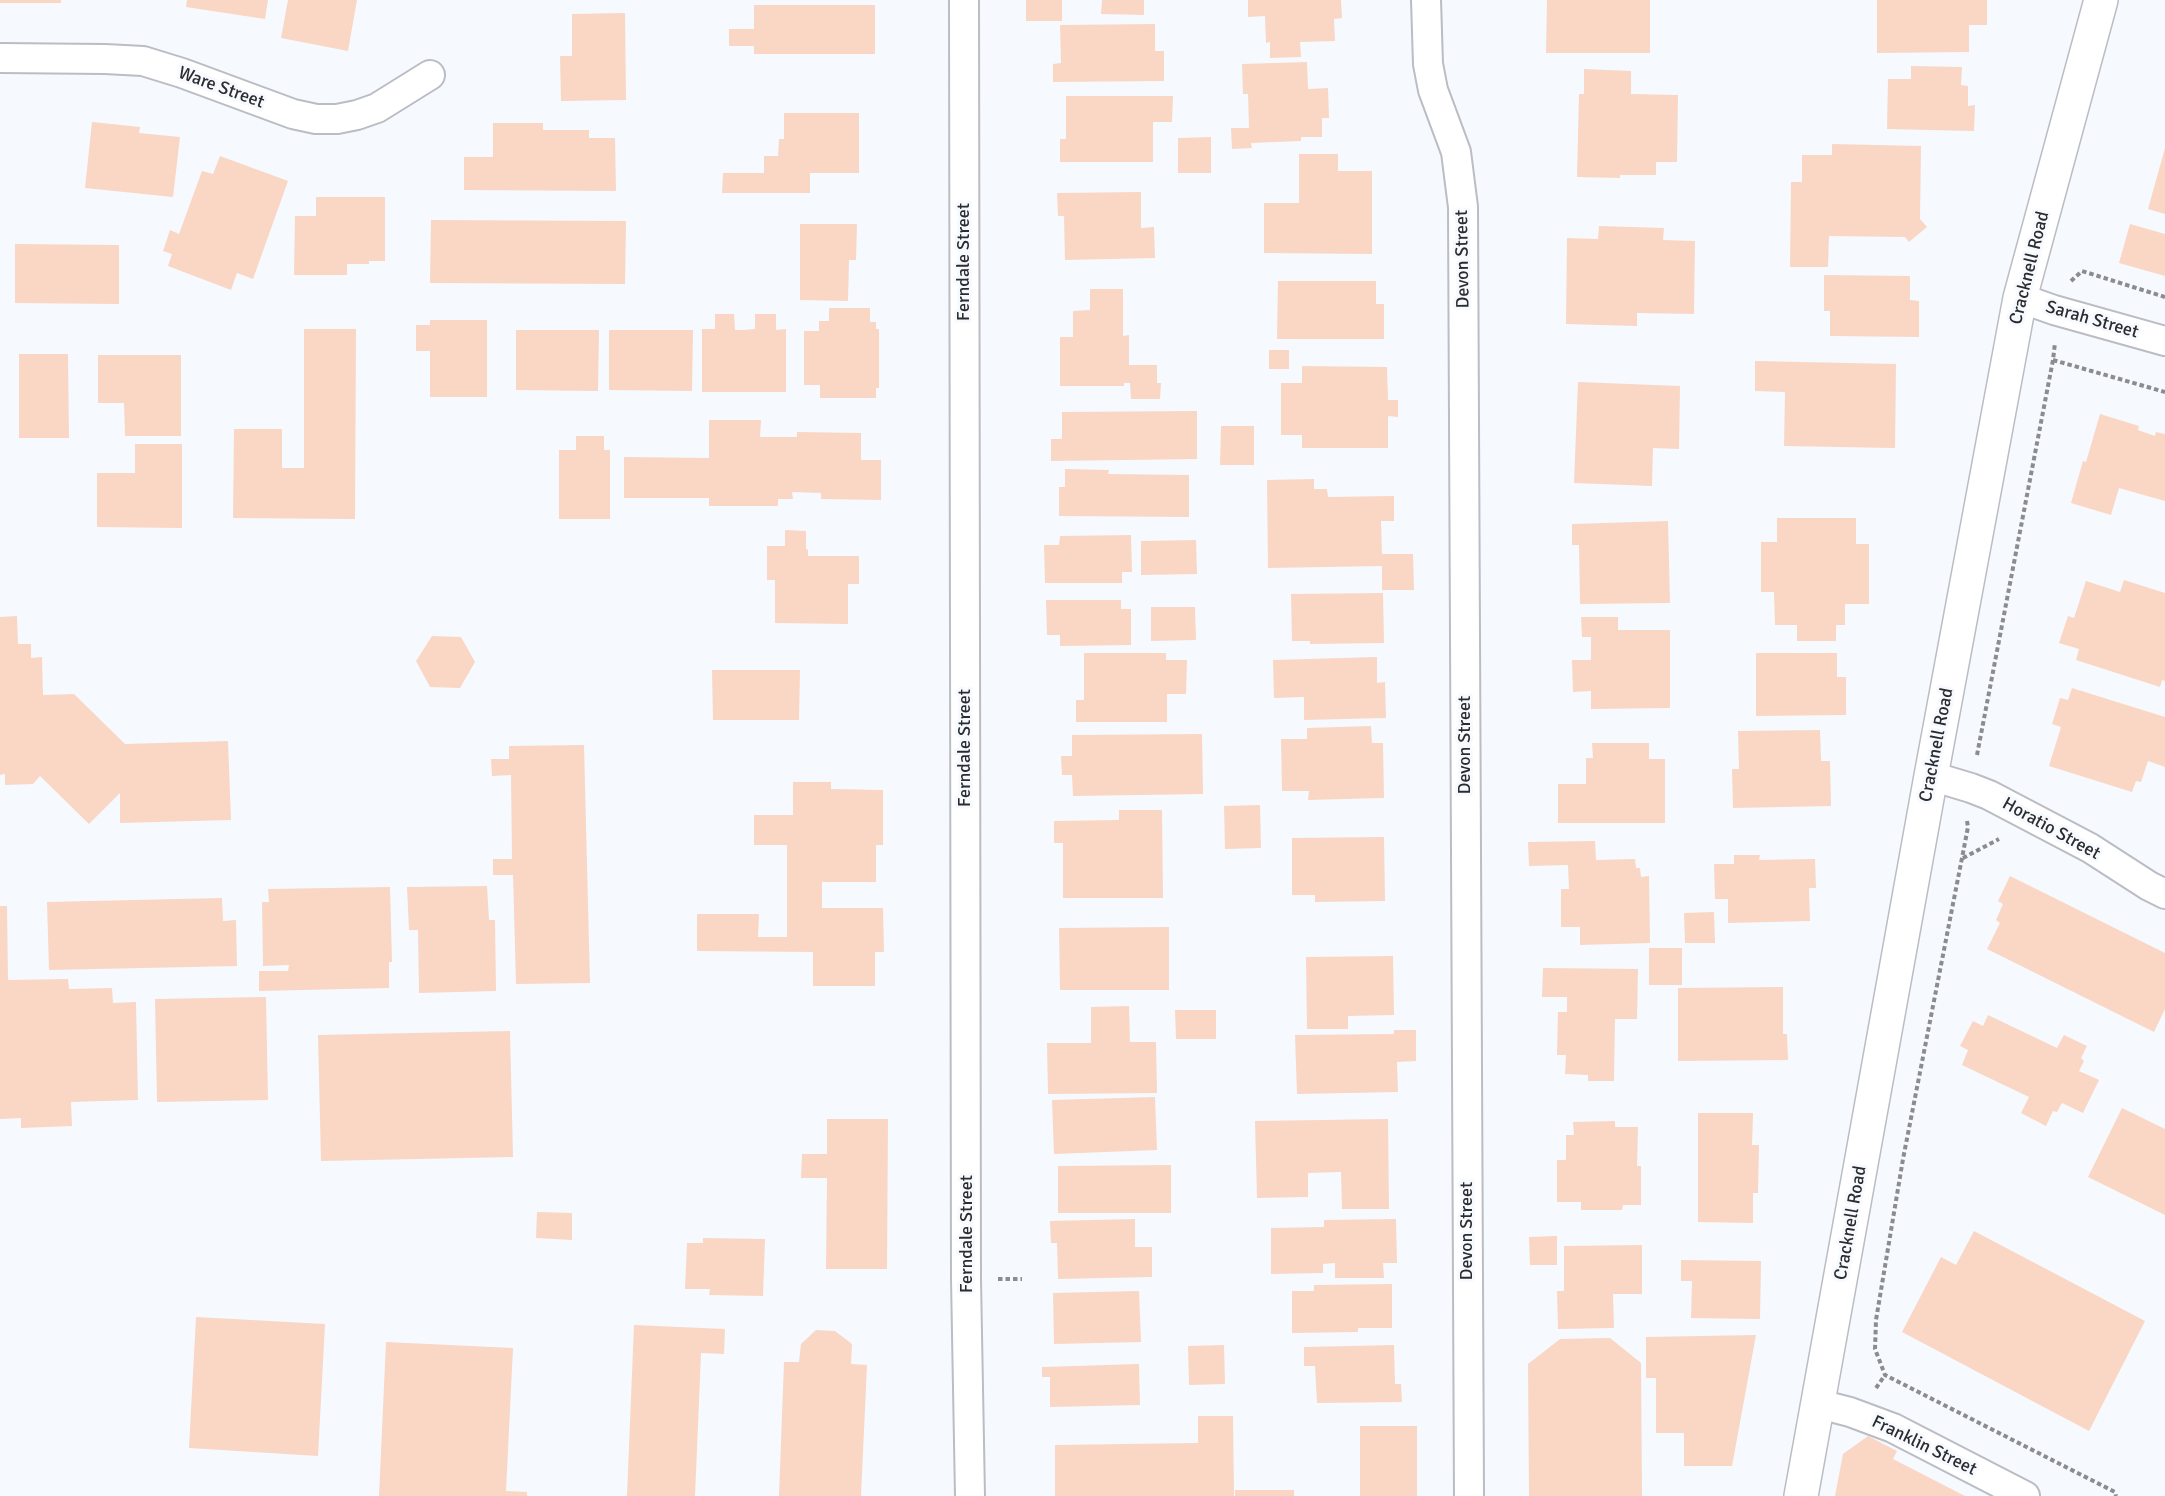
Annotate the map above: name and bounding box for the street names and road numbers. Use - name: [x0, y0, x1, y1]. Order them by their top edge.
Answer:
- street label: Ware Street: [175, 62, 267, 114]
- street label: Ferndale Street: [953, 203, 975, 321]
- street label: Cracknell Road: [2006, 209, 2054, 327]
- street label: Devon Street: [1451, 210, 1475, 308]
- street label: Sarah Street: [2043, 296, 2141, 344]
- street label: Cracknell Road: [1915, 686, 1959, 804]
- street label: Ferndale Street: [954, 689, 976, 807]
- street label: Devon Street: [1454, 696, 1476, 794]
- street label: Horatio Street: [1998, 793, 2104, 865]
- street label: Cracknell Road: [1830, 1164, 1872, 1282]
- street label: Ferndale Street: [956, 1175, 978, 1293]
- street label: Devon Street: [1456, 1182, 1478, 1280]
- street label: Franklin Street: [1868, 1411, 1980, 1481]

